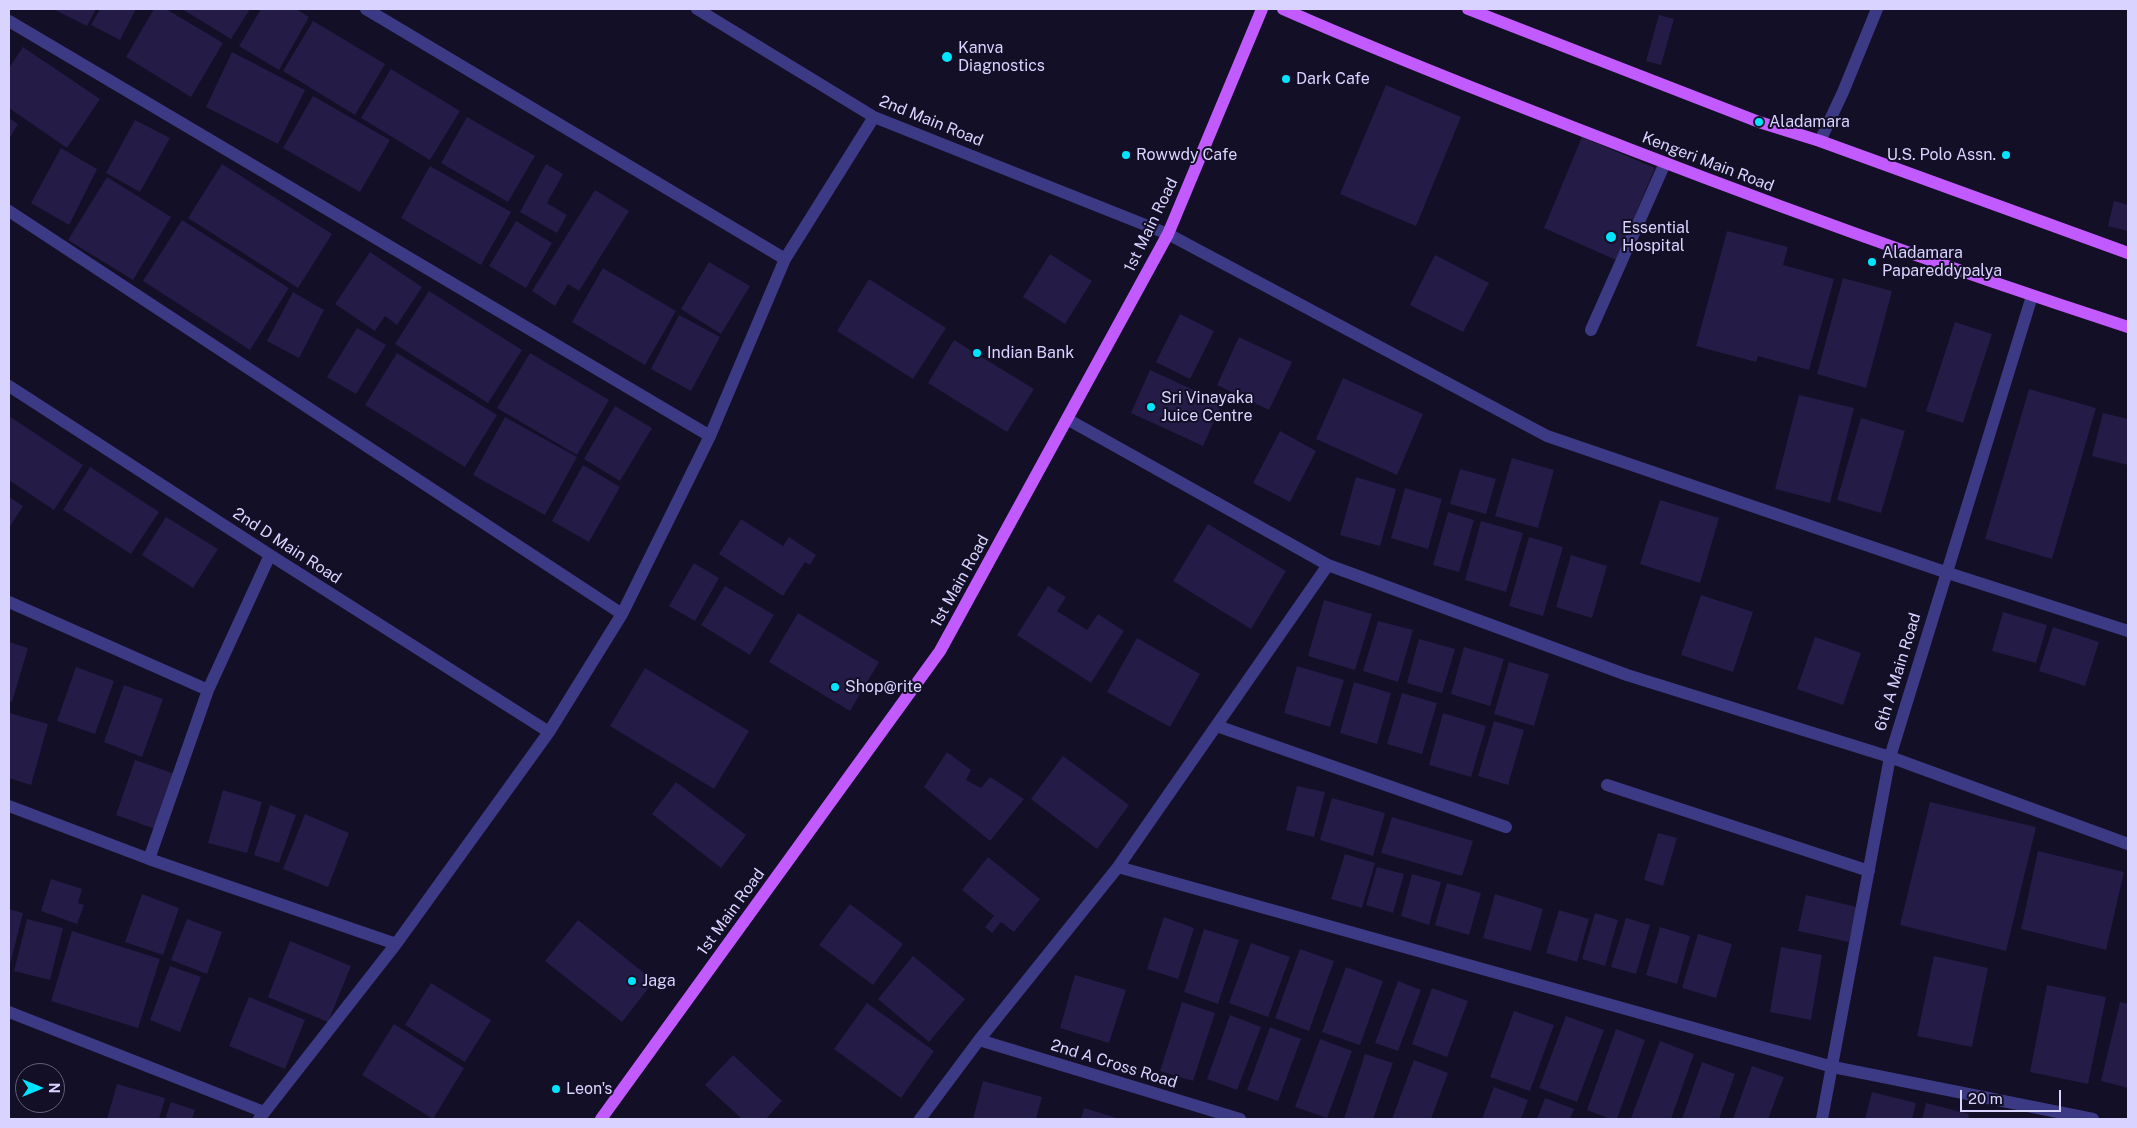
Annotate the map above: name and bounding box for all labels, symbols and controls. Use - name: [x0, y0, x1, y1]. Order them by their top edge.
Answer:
- place label: Kanva Diagnostics: [958, 38, 1045, 76]
- marker: Kanva Diagnostics: [940, 50, 954, 64]
- place label: Dark Cafe: [1296, 69, 1370, 89]
- marker: Dark Cafe: [1280, 73, 1292, 85]
- street label: 2nd Main Road: [876, 91, 986, 151]
- place label: Aladamara: [1769, 112, 1850, 132]
- marker: Aladamara: [1753, 116, 1765, 128]
- street label: Kengeri Main Road: [1639, 128, 1777, 196]
- place label: Rowwdy Cafe: [1136, 145, 1237, 165]
- place label: U.S. Polo Assn.: [1887, 145, 1996, 165]
- marker: Rowwdy Cafe: [1120, 149, 1132, 161]
- marker: U.S. Polo Assn.: [2000, 149, 2012, 161]
- street label: 1st Main Road: [1120, 175, 1182, 275]
- place label: Essential Hospital: [1622, 218, 1690, 256]
- marker: Essential Hospital: [1604, 230, 1618, 244]
- place label: Aladamara Papareddypalya: [1882, 243, 2002, 281]
- marker: Aladamara Papareddypalya: [1866, 256, 1878, 268]
- place label: Indian Bank: [987, 343, 1074, 363]
- marker: Indian Bank: [971, 347, 983, 359]
- place label: Sri Vinayaka Juice Centre: [1161, 388, 1253, 426]
- marker: Sri Vinayaka Juice Centre: [1145, 401, 1157, 413]
- street label: 2nd D Main Road: [229, 504, 345, 588]
- street label: 1st Main Road: [927, 531, 993, 631]
- street label: 6th A Main Road: [1871, 611, 1925, 733]
- place label: Shop@rite: [845, 677, 922, 697]
- marker: Shop@rite: [829, 681, 841, 693]
- street label: 1st Main Road: [693, 865, 769, 959]
- place label: Jaga: [642, 971, 676, 991]
- marker: Jaga: [626, 975, 638, 987]
- street label: 2nd A Cross Road: [1048, 1036, 1180, 1092]
- north arrow: [15, 1063, 65, 1113]
- place label: Leon's: [566, 1079, 612, 1099]
- scale bar: [1962, 1080, 2063, 1112]
- text: N: [46, 1083, 62, 1093]
- marker: Leon's: [550, 1083, 562, 1095]
- text: 20 m: [1968, 1090, 2003, 1107]

